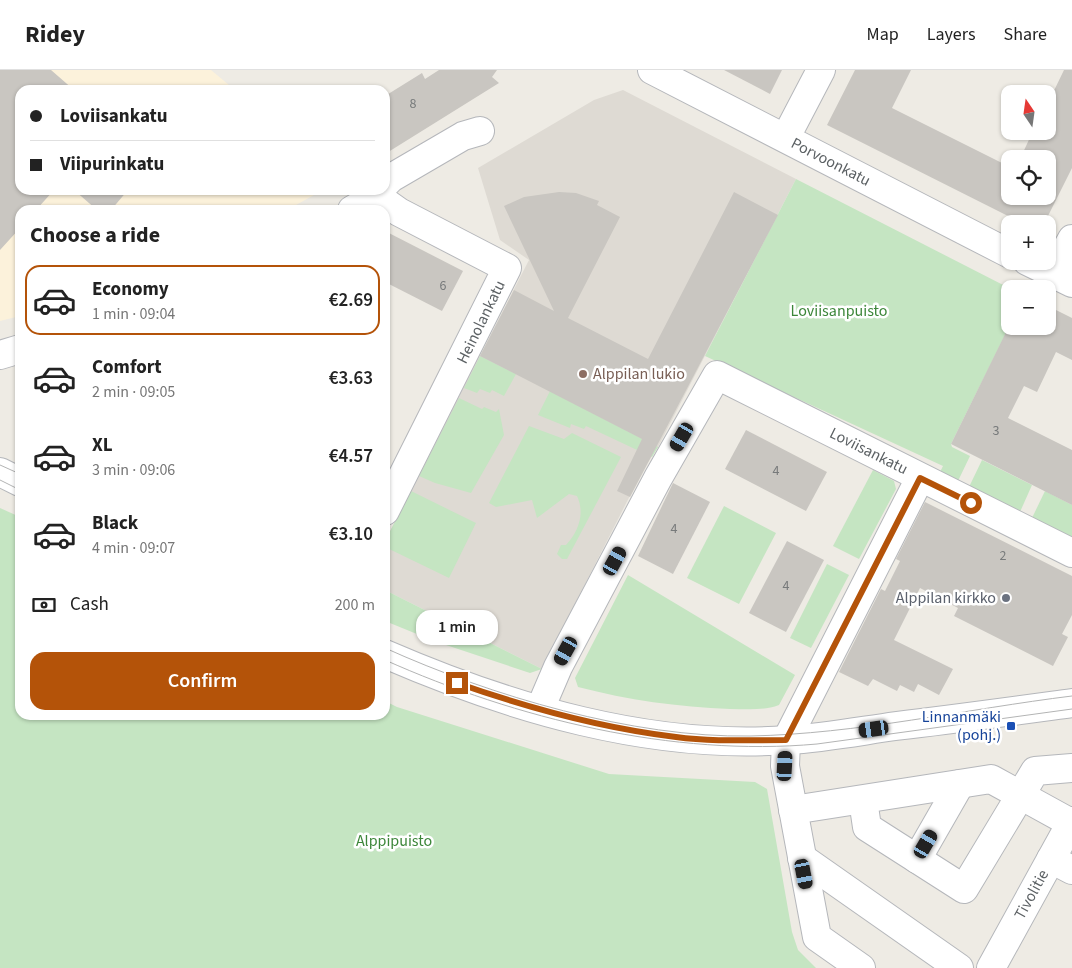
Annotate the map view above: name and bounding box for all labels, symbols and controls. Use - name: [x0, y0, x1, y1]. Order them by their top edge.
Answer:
- text: Ridey: [25, 17, 85, 52]
- text: Map: [867, 22, 899, 47]
- text: Layers: [927, 22, 976, 47]
- text: Share: [1004, 22, 1047, 47]
- north arrow: [1001, 85, 1056, 140]
- map controls: [1001, 85, 1056, 335]
- house number: 8: [410, 94, 417, 114]
- text: Loviisankatu: [60, 103, 168, 130]
- street label: Porvoonkatu: [787, 132, 874, 191]
- button: locate: [1001, 150, 1056, 205]
- text: Viipurinkatu: [60, 151, 164, 178]
- button: +: [1001, 215, 1056, 270]
- text: Choose a ride: [30, 219, 160, 251]
- text: Economy: [92, 276, 169, 303]
- house number: 6: [440, 276, 447, 296]
- street label: Heinolankatu: [451, 277, 511, 367]
- icon: car: [32, 278, 77, 323]
- button: −: [1001, 280, 1056, 335]
- text: €2.69: [329, 287, 373, 314]
- park label: Loviisanpuisto: [791, 300, 887, 322]
- text: 1 min · 09:04: [92, 303, 175, 325]
- text: Comfort: [92, 354, 162, 381]
- icon: car: [32, 356, 77, 401]
- place label: Alppilan lukio: [593, 363, 685, 385]
- text: €3.63: [329, 365, 373, 392]
- marker: Alppilan lukio: [577, 368, 589, 380]
- text: 2 min · 09:05: [92, 381, 175, 403]
- car: [668, 420, 695, 454]
- house number: 3: [993, 421, 1000, 441]
- street label: Loviisankatu: [826, 422, 912, 480]
- text: XL: [92, 432, 113, 459]
- icon: car: [32, 434, 77, 479]
- text: €4.57: [329, 443, 373, 470]
- text: 3 min · 09:06: [92, 459, 175, 481]
- house number: 4: [773, 461, 780, 481]
- route start: [960, 492, 982, 514]
- text: Black: [92, 510, 138, 537]
- icon: car: [32, 512, 77, 557]
- house number: 4: [671, 519, 678, 539]
- text: €3.10: [329, 521, 373, 548]
- text: 4 min · 09:07: [92, 537, 175, 559]
- car: [601, 544, 628, 578]
- house number: 2: [1000, 546, 1007, 566]
- house number: 4: [783, 576, 790, 596]
- place label: Alppilan kirkko: [896, 587, 996, 609]
- icon: cash: [30, 591, 58, 619]
- text: Cash: [70, 591, 109, 618]
- marker: Alppilan kirkko: [1000, 592, 1012, 604]
- text: 200 m: [335, 594, 375, 616]
- callout: 1 min: [416, 610, 498, 646]
- text: 1 min: [438, 616, 476, 638]
- car: [552, 634, 579, 668]
- button: Confirm: [30, 652, 375, 710]
- route end: [446, 672, 468, 694]
- place label: Linnanmäki (pohj.): [922, 706, 1001, 746]
- car: [858, 719, 889, 739]
- marker: Linnanmäki (pohj.): [1005, 720, 1017, 732]
- car: [776, 751, 793, 781]
- car: [912, 827, 939, 861]
- park label: Alppipuisto: [356, 830, 432, 852]
- car: [793, 858, 814, 890]
- street label: Tivolitie: [1009, 865, 1054, 923]

